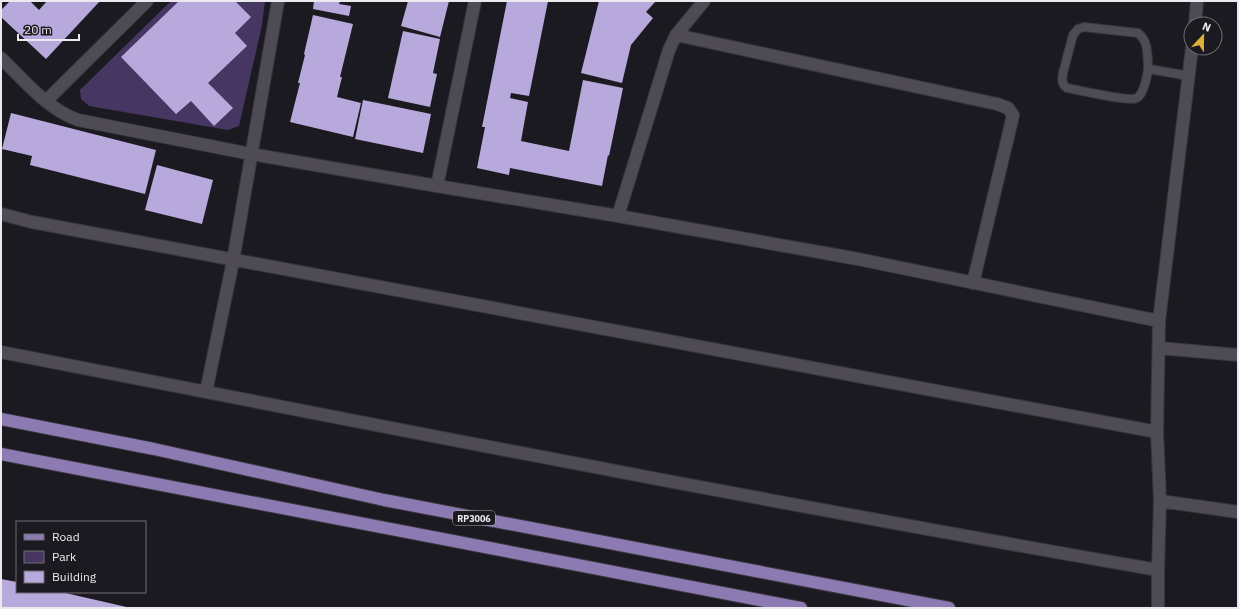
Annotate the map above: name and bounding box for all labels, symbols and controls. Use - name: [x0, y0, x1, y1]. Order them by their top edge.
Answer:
- scale bar: [18, 16, 79, 42]
- north arrow: [1183, 16, 1223, 56]
- text: N: [1200, 19, 1213, 35]
- text: 20 m: [24, 22, 52, 37]
- road number: RP3006: [453, 511, 495, 525]
- legend: [16, 521, 146, 593]
- text: Road: [52, 529, 80, 544]
- text: Park: [52, 549, 77, 564]
- text: Building: [52, 569, 97, 584]

